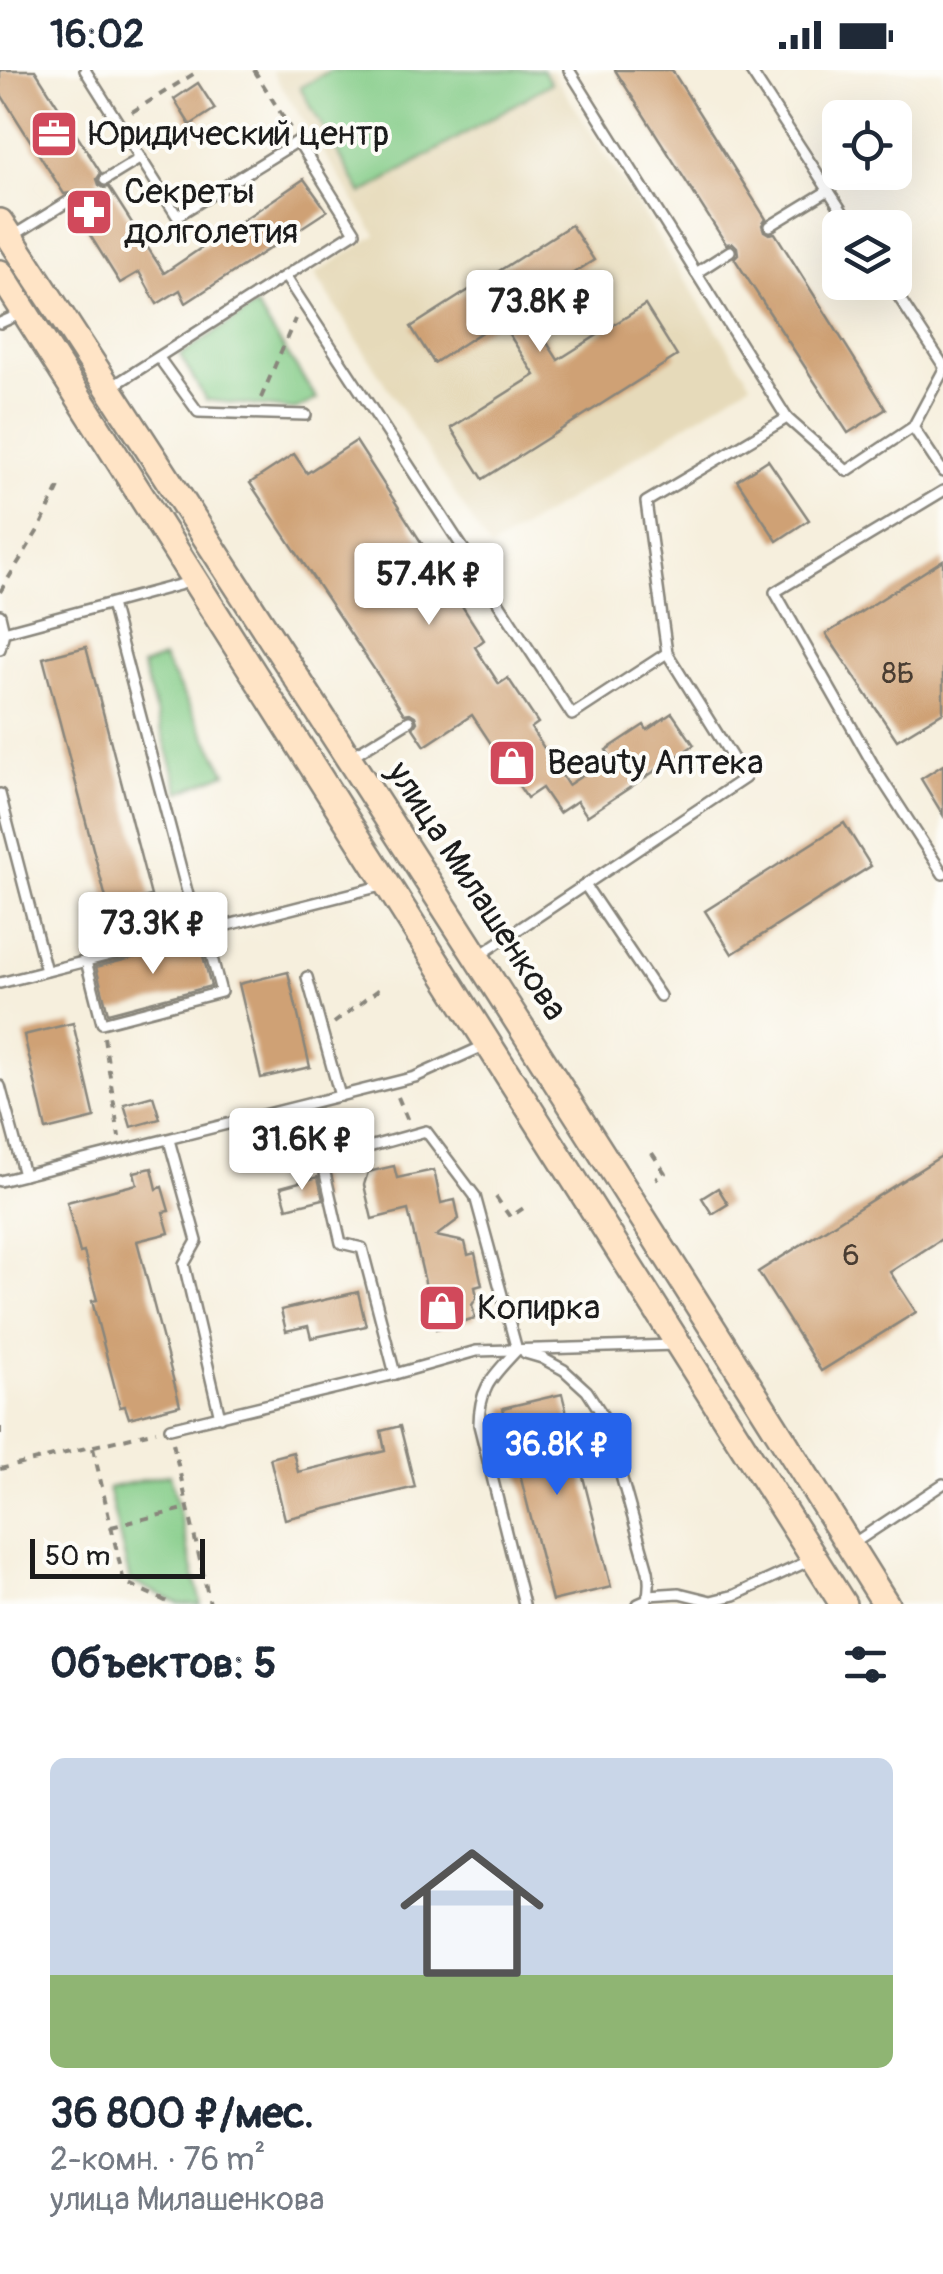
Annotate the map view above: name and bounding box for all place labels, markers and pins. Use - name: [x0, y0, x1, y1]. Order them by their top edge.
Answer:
- office icon: Юридический центр: [28, 108, 80, 160]
- place label: Юридический центр: [89, 112, 389, 156]
- place label: Секреты долголетия: [124, 170, 298, 254]
- pharmacy icon: Секреты долголетия: [63, 186, 115, 238]
- pin: 73.8K ₽: [448, 270, 632, 355]
- pin: 57.4K ₽: [337, 543, 521, 628]
- shop icon: Beauty Аптека: [486, 737, 538, 789]
- place label: Beauty Аптека: [547, 741, 764, 785]
- pin: 73.3K ₽: [61, 892, 245, 977]
- pin: 31.6K ₽: [210, 1108, 394, 1193]
- shop icon: Копирка: [416, 1282, 468, 1334]
- place label: Копирка: [477, 1286, 600, 1330]
- pin: 36.8K ₽: [465, 1413, 649, 1498]

